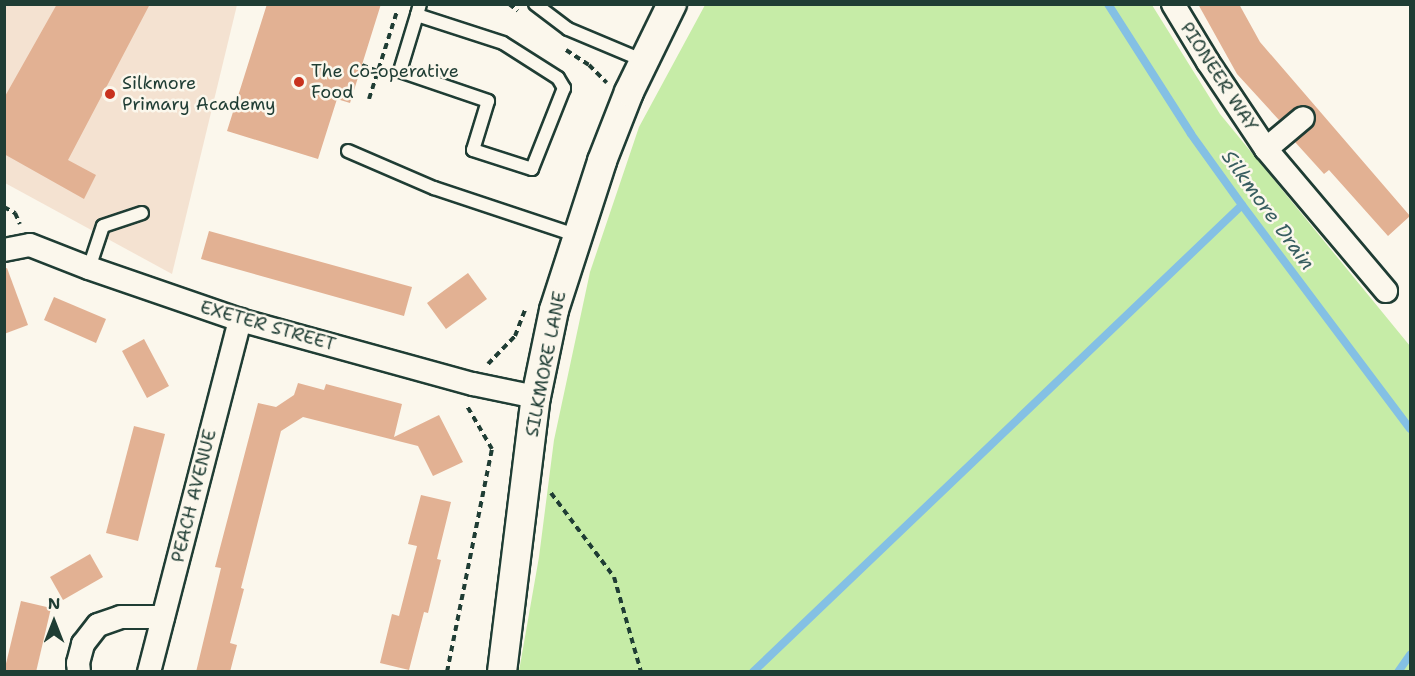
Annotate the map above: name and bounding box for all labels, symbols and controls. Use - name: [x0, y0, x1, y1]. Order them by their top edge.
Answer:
- street label: PIONEER WAY: [1176, 18, 1262, 136]
- place label: The Co-operative Food: [311, 61, 459, 104]
- place label: Silkmore Primary Academy: [122, 73, 276, 116]
- marker: The Co-operative Food: [292, 75, 306, 89]
- marker: Silkmore Primary Academy: [103, 87, 117, 101]
- water label: Silkmore Drain: [1216, 145, 1320, 275]
- street label: SILKMORE LANE: [521, 289, 571, 439]
- street label: EXETER STREET: [198, 296, 338, 356]
- street label: PEACH AVENUE: [167, 427, 221, 565]
- north arrow: [24, 592, 84, 652]
- text: N: [48, 593, 60, 614]

